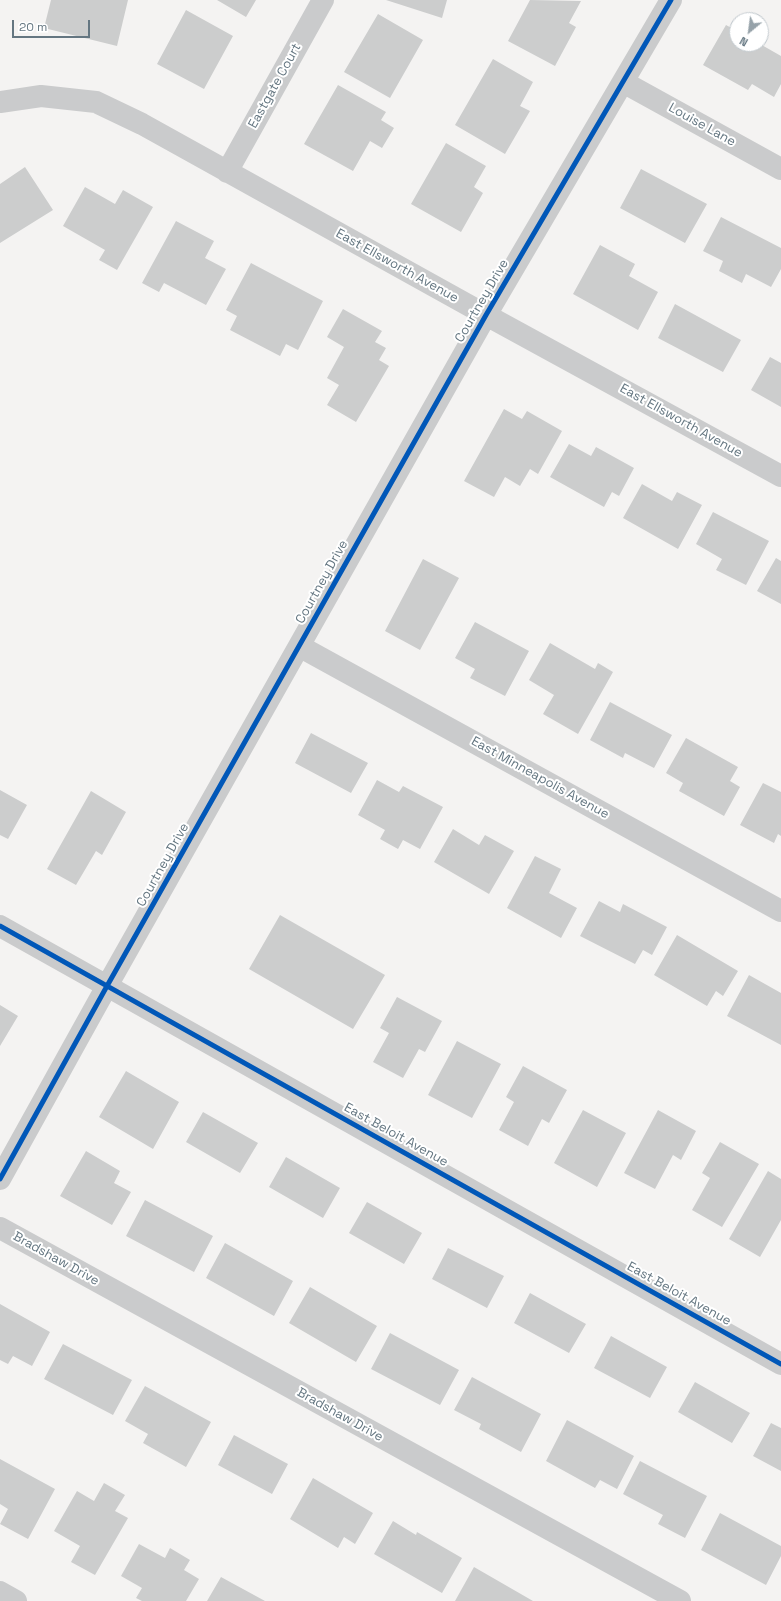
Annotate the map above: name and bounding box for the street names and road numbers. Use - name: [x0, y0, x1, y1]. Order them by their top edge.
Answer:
- street label: Eastgate Court: [245, 41, 305, 131]
- street label: Louise Lane: [666, 100, 738, 150]
- street label: East Ellsworth Avenue: [333, 226, 461, 306]
- street label: Courtney Drive: [452, 257, 512, 345]
- street label: East Ellsworth Avenue: [617, 381, 745, 461]
- street label: Courtney Drive: [293, 537, 351, 627]
- street label: East Minneapolis Avenue: [468, 734, 612, 822]
- street label: Courtney Drive: [134, 820, 192, 910]
- street label: East Beloit Avenue: [341, 1100, 451, 1170]
- street label: Bradshaw Drive: [10, 1229, 102, 1289]
- street label: East Beloit Avenue: [624, 1259, 734, 1329]
- street label: Bradshaw Drive: [294, 1385, 386, 1445]

